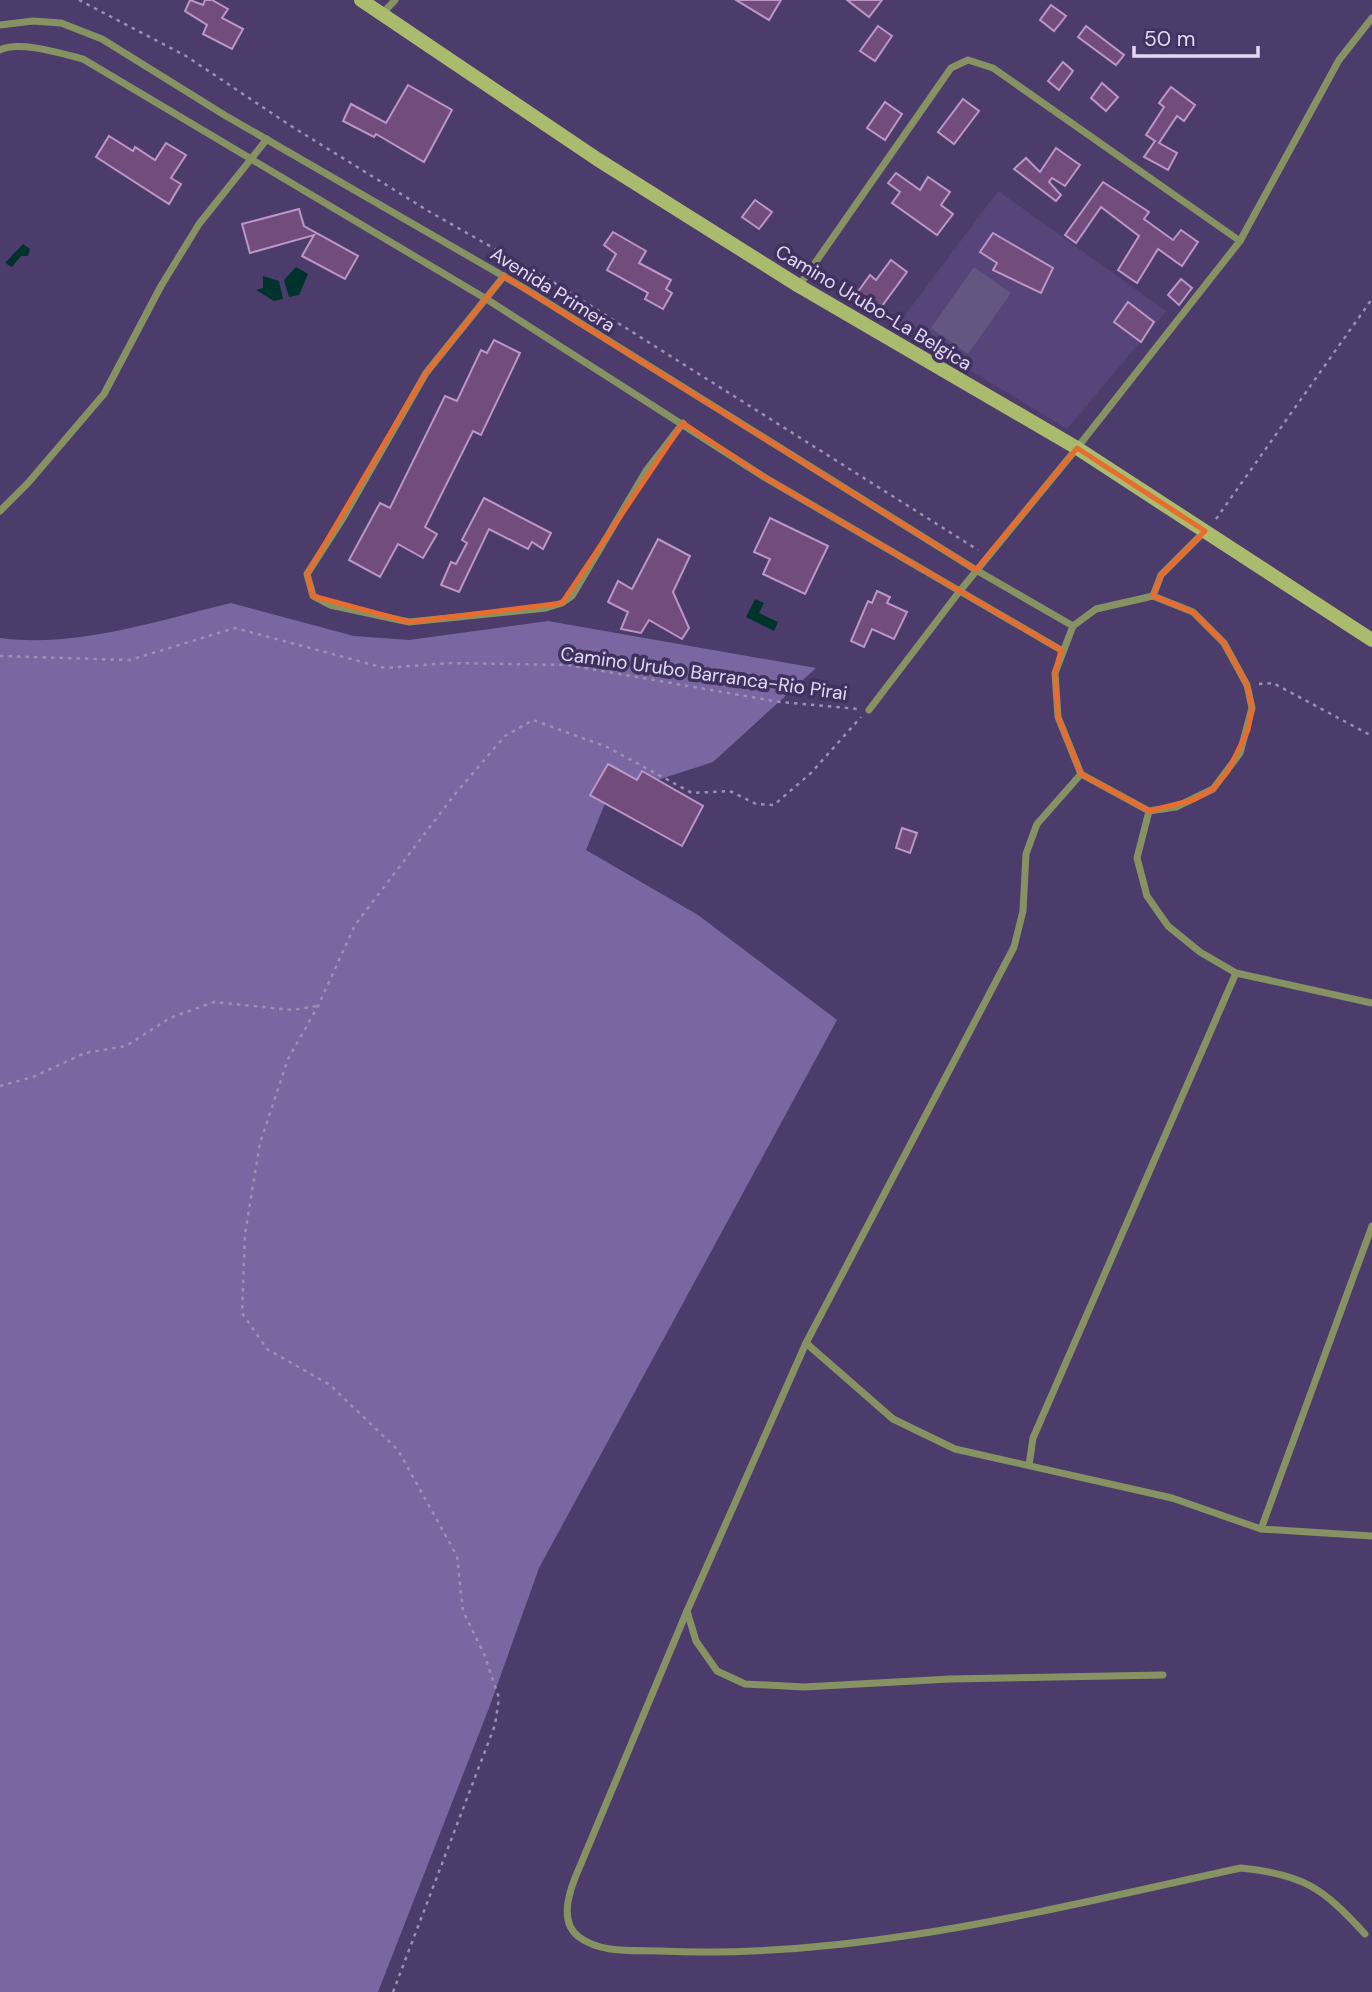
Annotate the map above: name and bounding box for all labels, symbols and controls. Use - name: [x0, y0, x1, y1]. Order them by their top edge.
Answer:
- scale bar: [1134, 14, 1258, 58]
- text: 50 m: [1144, 25, 1195, 53]
- street label: Camino Urubo-La Belgica: [771, 239, 976, 376]
- street label: Avenida Primera: [486, 241, 620, 338]
- street label: Camino Urubo Barranca-Rio Pirai: [559, 641, 849, 706]

